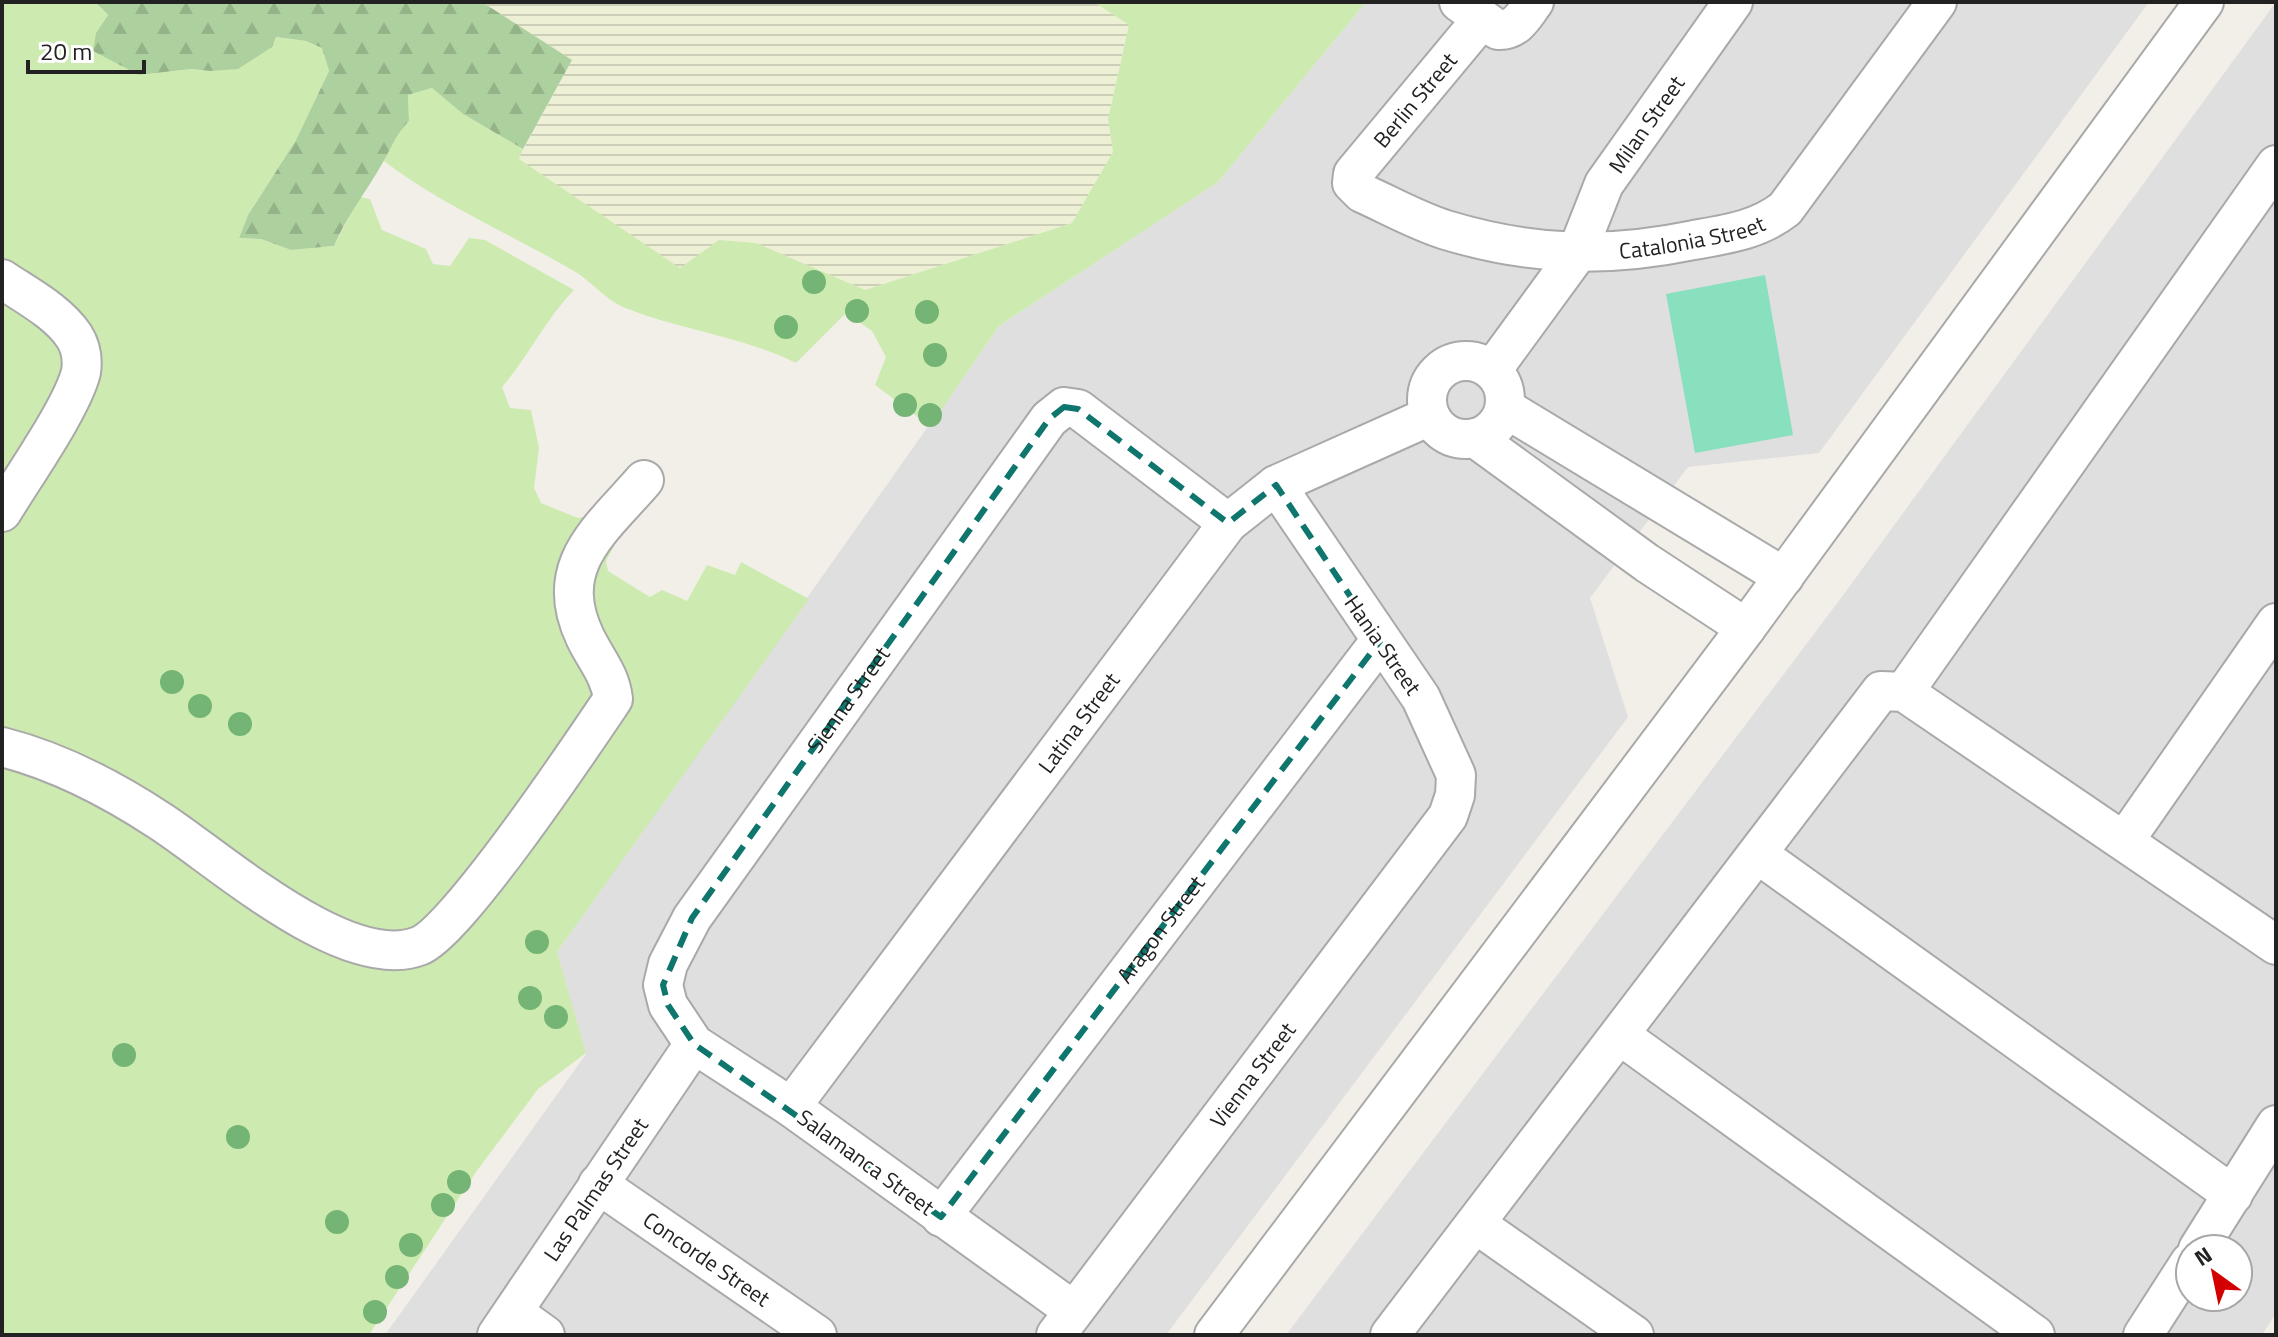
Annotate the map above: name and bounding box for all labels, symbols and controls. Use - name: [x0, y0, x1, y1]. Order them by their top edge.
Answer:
- scale bar: [28, 24, 144, 74]
- text: 20 m: [40, 33, 92, 69]
- street label: Berlin Street: [1365, 45, 1465, 155]
- street label: Milan Street: [1600, 68, 1693, 180]
- street label: Catalonia Street: [1618, 206, 1771, 268]
- street label: Hania Street: [1336, 588, 1430, 702]
- street label: Sienna Street: [798, 639, 898, 760]
- street label: Latina Street: [1029, 665, 1128, 780]
- street label: Aragon Street: [1108, 868, 1213, 990]
- street label: Vienna Street: [1201, 1015, 1304, 1135]
- street label: Salamanca Street: [790, 1101, 942, 1224]
- street label: Las Palmas Street: [535, 1110, 657, 1268]
- street label: Concorde Street: [636, 1203, 777, 1315]
- north arrow: [2174, 1233, 2254, 1313]
- text: N: [2187, 1238, 2219, 1275]

